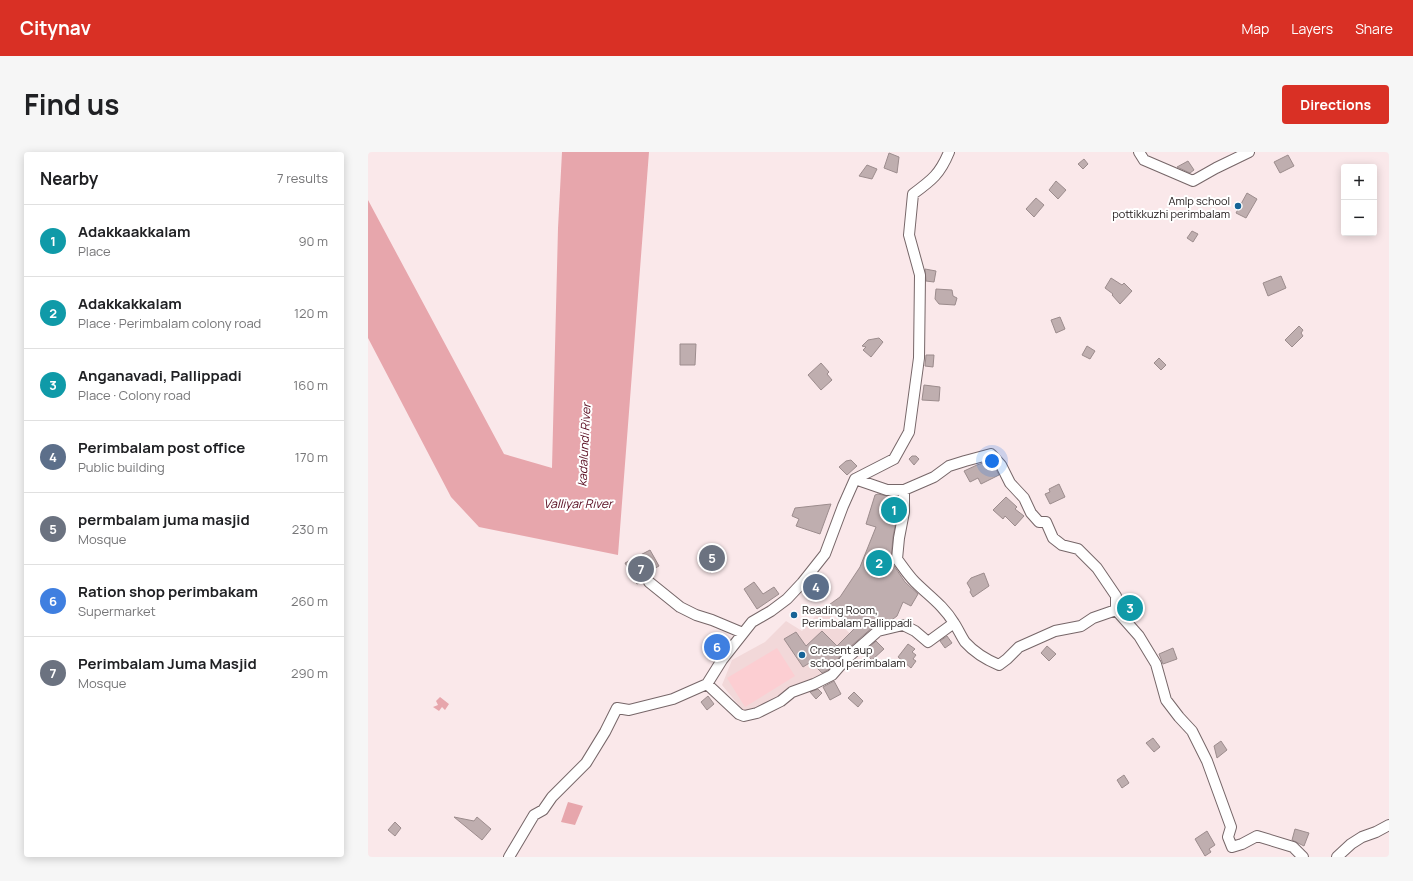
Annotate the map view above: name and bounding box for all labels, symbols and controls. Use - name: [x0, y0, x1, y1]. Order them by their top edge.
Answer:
- text: Citynav: [20, 15, 91, 41]
- text: Map: [1241, 19, 1269, 38]
- text: Layers: [1291, 19, 1333, 38]
- text: Share: [1355, 19, 1393, 38]
- text: Find us: [24, 85, 119, 123]
- button: Directions: [1282, 85, 1389, 124]
- map controls: [1341, 164, 1377, 236]
- button: +: [1341, 164, 1377, 200]
- text: Nearby: [40, 167, 98, 190]
- text: 7 results: [277, 169, 328, 187]
- place label: Amlp school pottikkuzhi perimbalam: [1112, 193, 1230, 221]
- button: −: [1341, 200, 1377, 236]
- marker: Amlp school pottikkuzhi perimbalam: [1233, 201, 1243, 211]
- text: Adakkaakkalam: [78, 221, 190, 242]
- text: 1: [50, 232, 56, 250]
- text: 90 m: [298, 232, 328, 250]
- text: Place: [78, 242, 111, 260]
- text: Adakkakkalam: [78, 293, 182, 314]
- text: 2: [49, 304, 57, 322]
- text: 120 m: [294, 304, 328, 322]
- text: Place · Perimbalam colony road: [78, 314, 261, 332]
- text: Anganavadi, Pallippadi: [78, 365, 242, 386]
- text: 3: [49, 376, 57, 394]
- text: 160 m: [293, 376, 328, 394]
- text: Place · Colony road: [78, 386, 191, 404]
- water label: kadalundi River: [573, 401, 595, 487]
- text: Perimbalam post office: [78, 437, 245, 458]
- text: 4: [49, 448, 57, 466]
- text: 170 m: [295, 448, 328, 466]
- your location: [982, 451, 1002, 471]
- text: Public building: [78, 458, 165, 476]
- water label: Valliyar River: [544, 495, 614, 512]
- pin: 1: [881, 495, 907, 525]
- text: permbalam juma masjid: [78, 509, 250, 530]
- text: 5: [49, 520, 57, 538]
- text: 230 m: [292, 520, 328, 538]
- text: Mosque: [78, 530, 126, 548]
- pin: 5: [699, 543, 725, 573]
- pin: 2: [866, 548, 892, 578]
- pin: 7: [628, 554, 654, 584]
- pin: 4: [803, 572, 829, 602]
- text: Ration shop perimbakam: [78, 581, 258, 602]
- text: 6: [49, 592, 57, 610]
- text: 260 m: [291, 592, 328, 610]
- pin: 3: [1117, 593, 1143, 623]
- text: Supermarket: [78, 602, 156, 620]
- place label: Reading Room, Perimbalam Pallippadi: [802, 602, 912, 630]
- marker: Reading Room, Perimbalam Pallippadi: [789, 610, 799, 620]
- pin: 6: [704, 632, 730, 662]
- place label: Cresent aup school perimbalam: [810, 642, 906, 670]
- marker: Cresent aup school perimbalam: [797, 650, 807, 660]
- text: Perimbalam Juma Masjid: [78, 653, 257, 674]
- text: 7: [50, 664, 56, 682]
- text: 290 m: [291, 664, 328, 682]
- text: Mosque: [78, 674, 126, 692]

